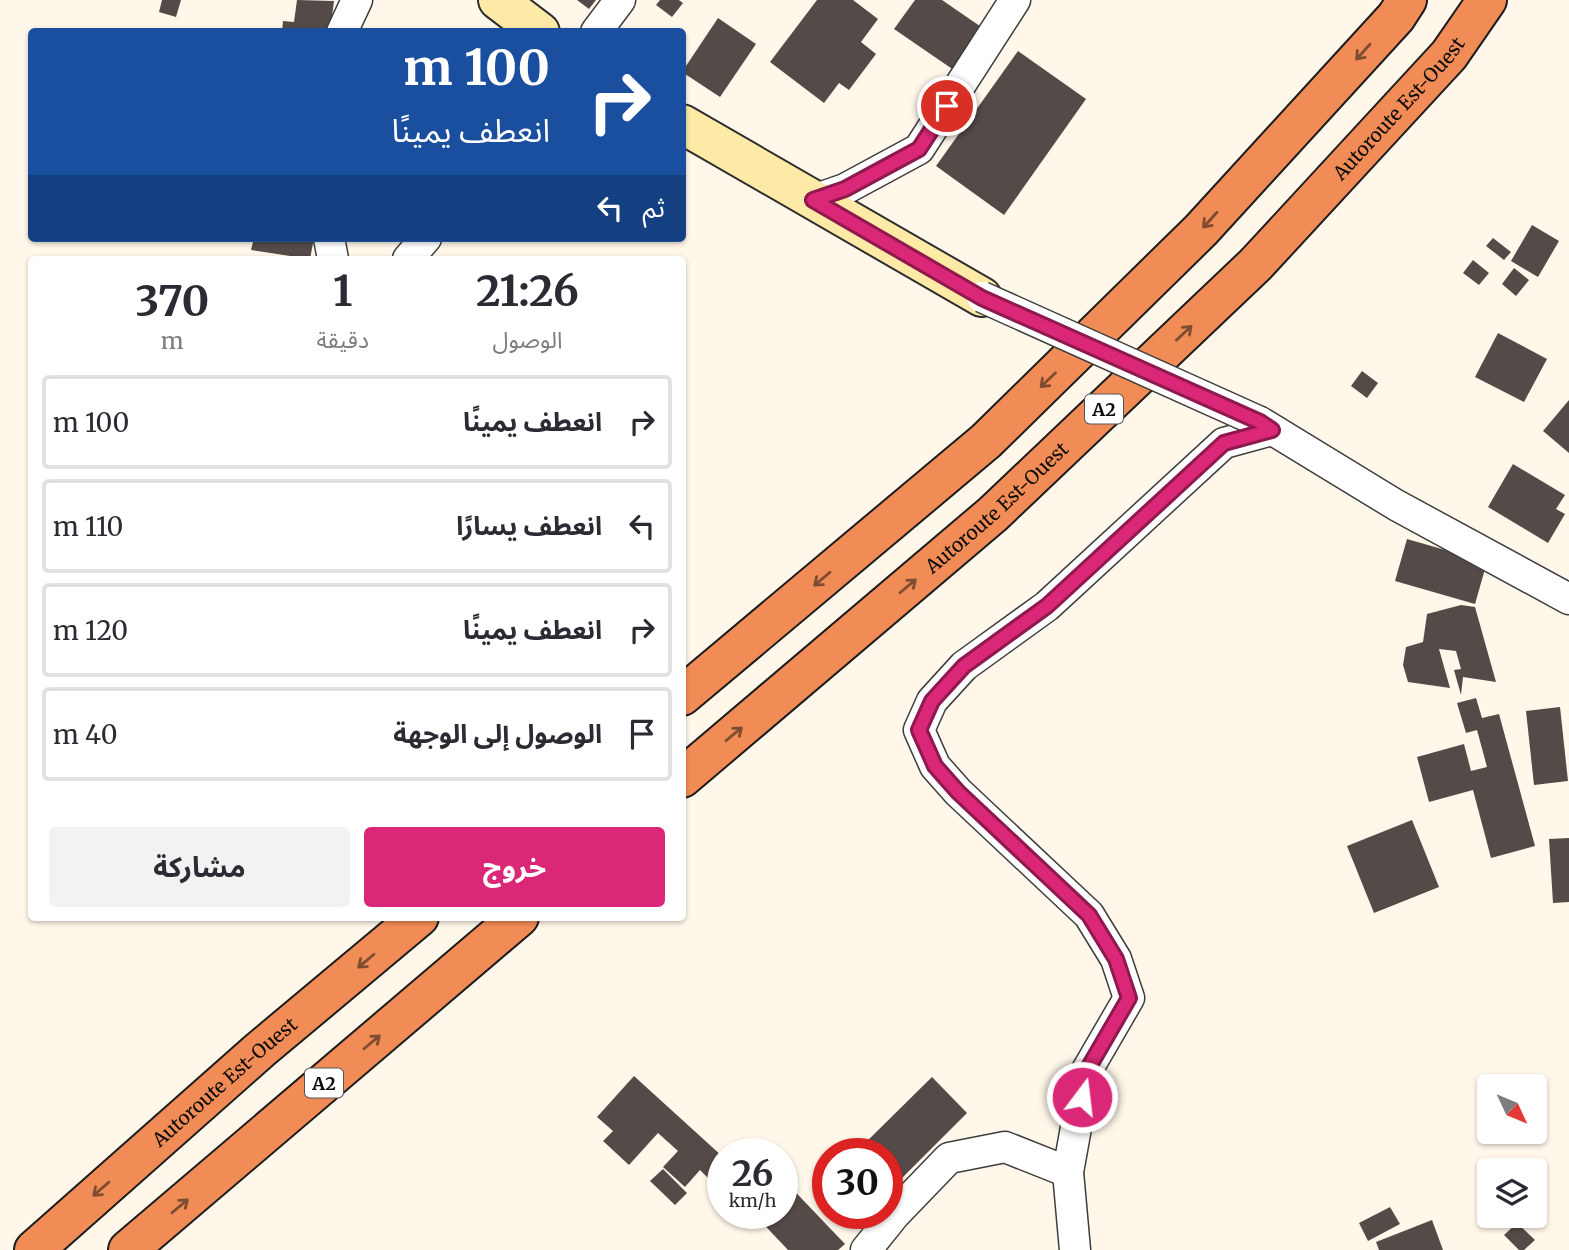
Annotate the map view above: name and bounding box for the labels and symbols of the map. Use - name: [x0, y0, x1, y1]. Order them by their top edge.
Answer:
- street label: Autoroute Est-Ouest: [1327, 32, 1470, 186]
- one-way arrow: [1355, 43, 1372, 60]
- pin: [917, 76, 977, 136]
- one-way arrow: [1202, 211, 1218, 229]
- one-way arrow: [1175, 325, 1192, 342]
- one-way arrow: [1040, 372, 1057, 389]
- road number: A2: [1085, 394, 1123, 424]
- street label: Autoroute Est-Ouest: [919, 436, 1074, 579]
- one-way arrow: [814, 571, 832, 587]
- one-way arrow: [898, 578, 916, 594]
- one-way arrow: [725, 726, 743, 742]
- one-way arrow: [358, 953, 376, 969]
- street label: Autoroute Est-Ouest: [146, 1012, 302, 1153]
- one-way arrow: [363, 1034, 381, 1050]
- position arrow: [1045, 1060, 1119, 1134]
- road number: A2: [305, 1068, 343, 1098]
- north arrow: [1477, 1074, 1547, 1144]
- speed limit sign: 30: [812, 1138, 903, 1229]
- one-way arrow: [92, 1181, 110, 1197]
- one-way arrow: [171, 1198, 189, 1214]

